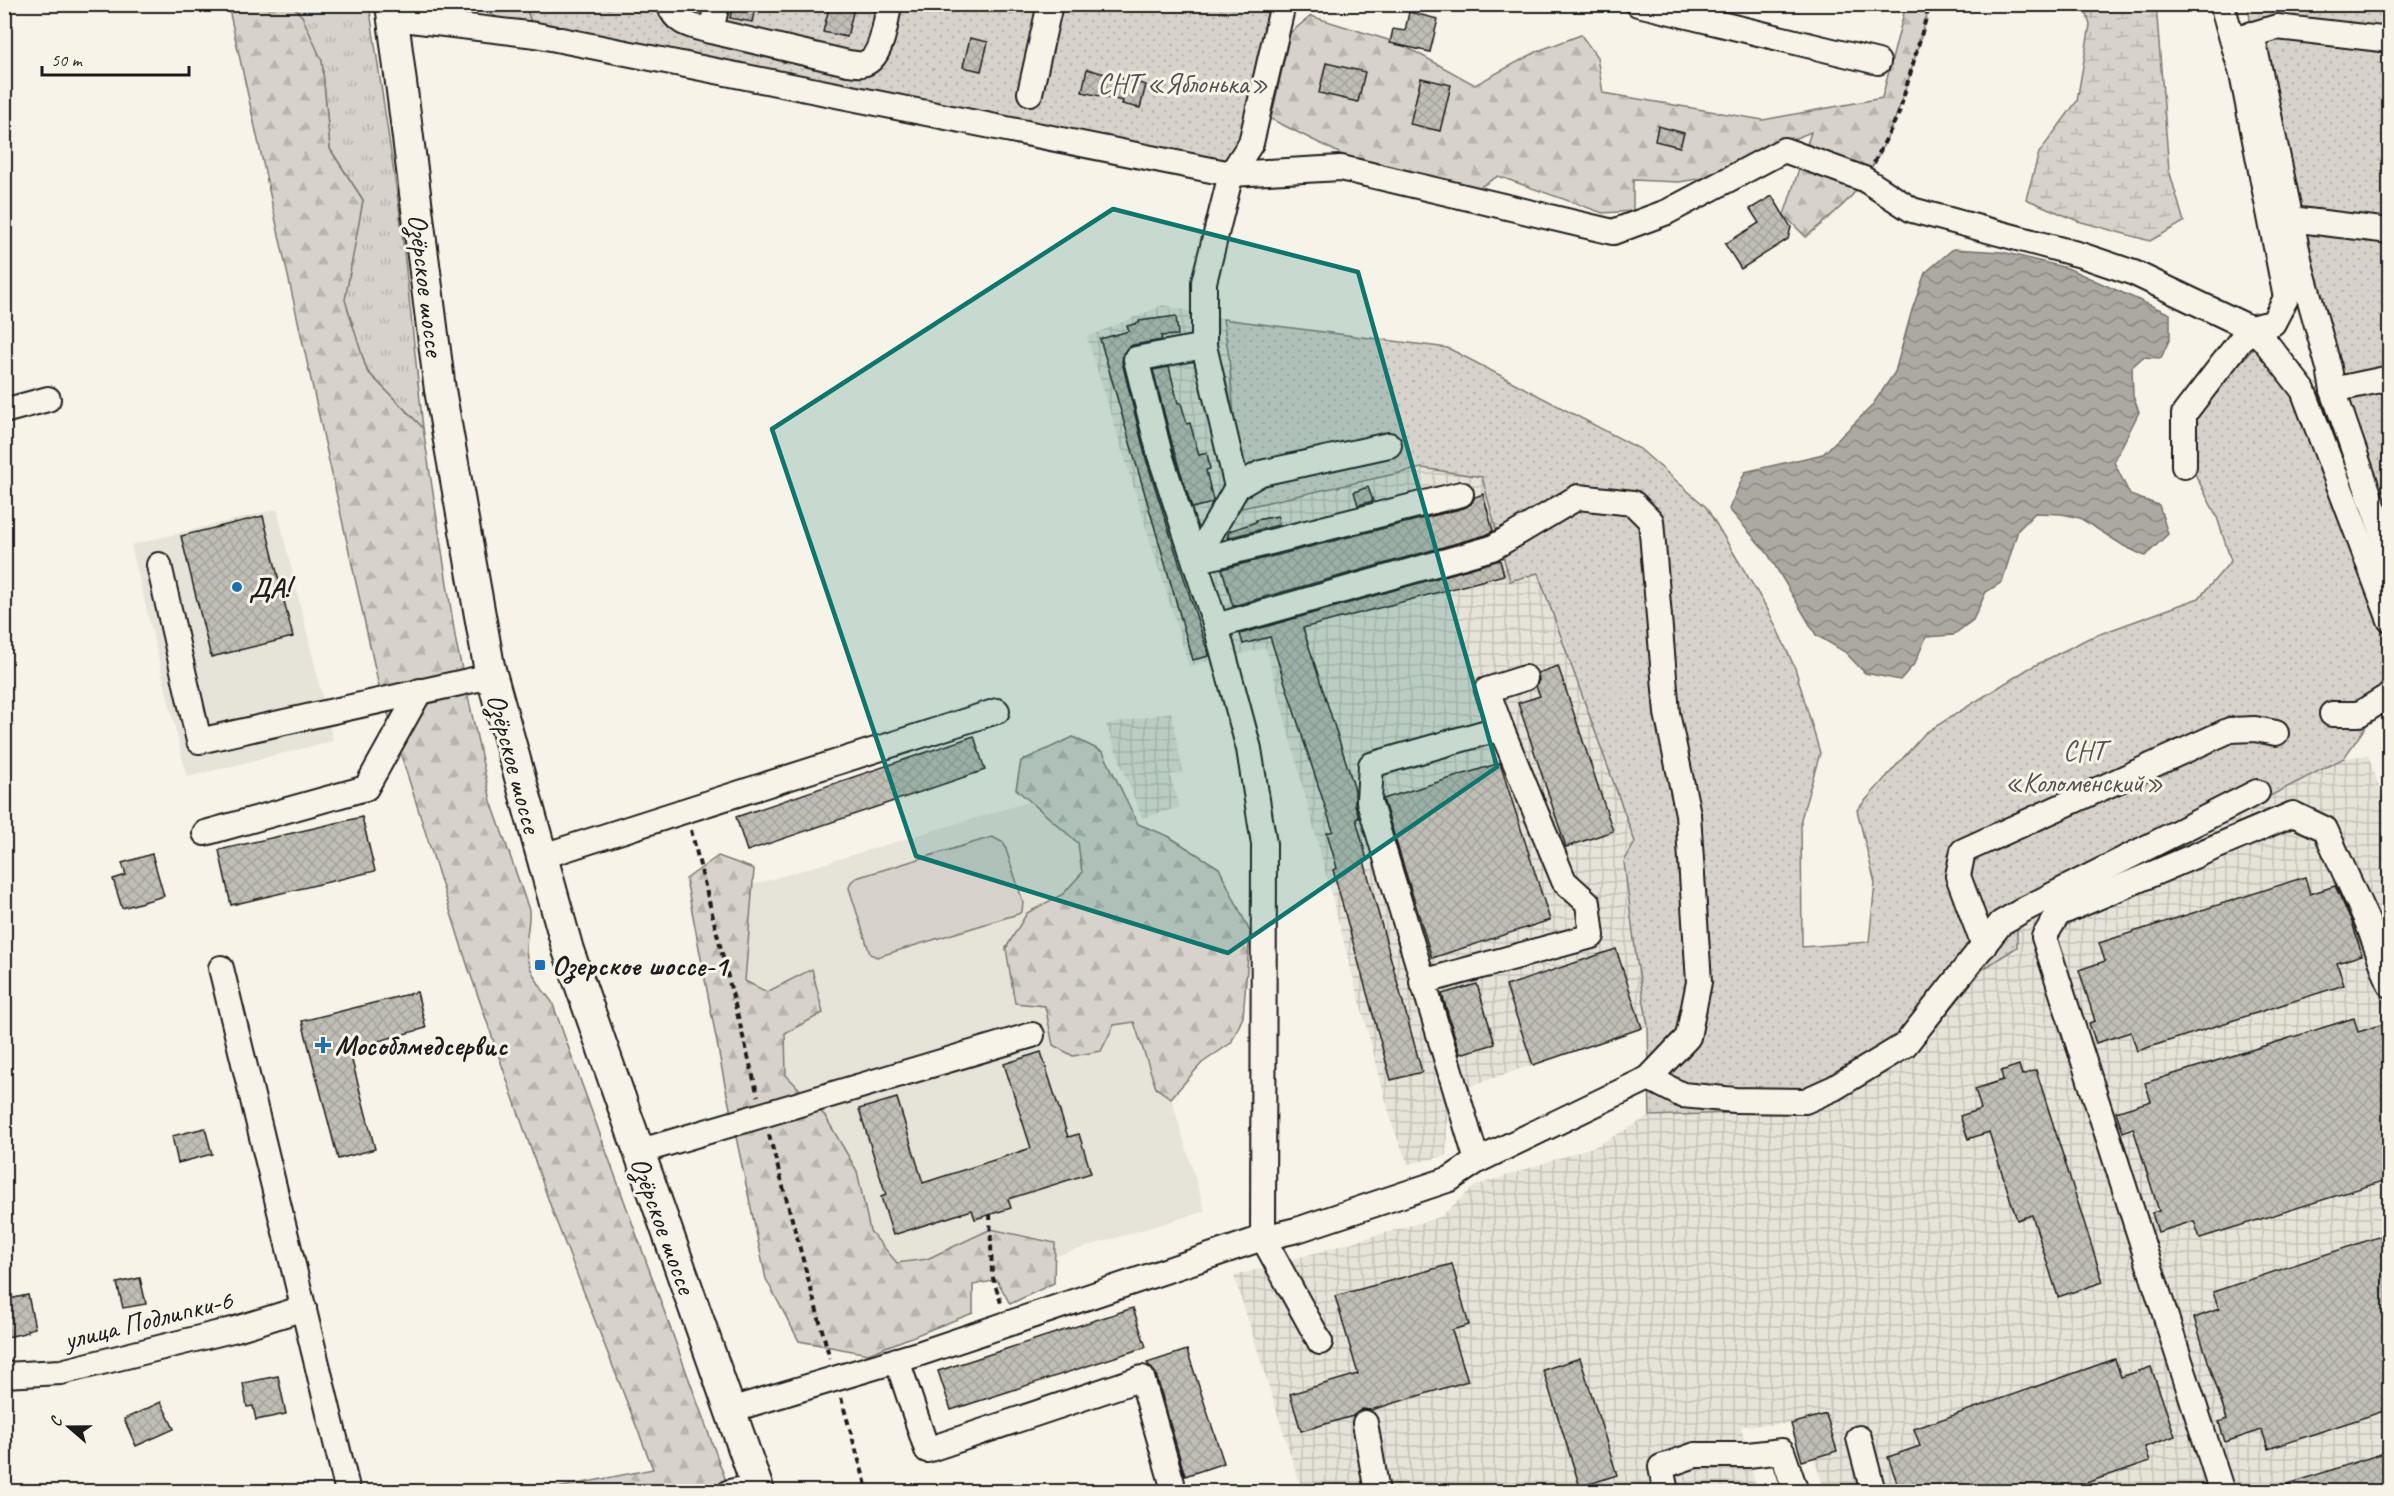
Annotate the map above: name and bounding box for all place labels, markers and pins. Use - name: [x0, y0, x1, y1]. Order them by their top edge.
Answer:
- place label: ДА!: [249, 570, 296, 605]
- marker: ДА!: [230, 580, 244, 594]
- place label: Озерское шоссе-1: [552, 948, 730, 984]
- marker: Озерское шоссе-1: [533, 958, 547, 972]
- place label: Мособлмедсервис: [335, 1028, 508, 1063]
- marker: Мособлмедсервис: [316, 1038, 330, 1052]

